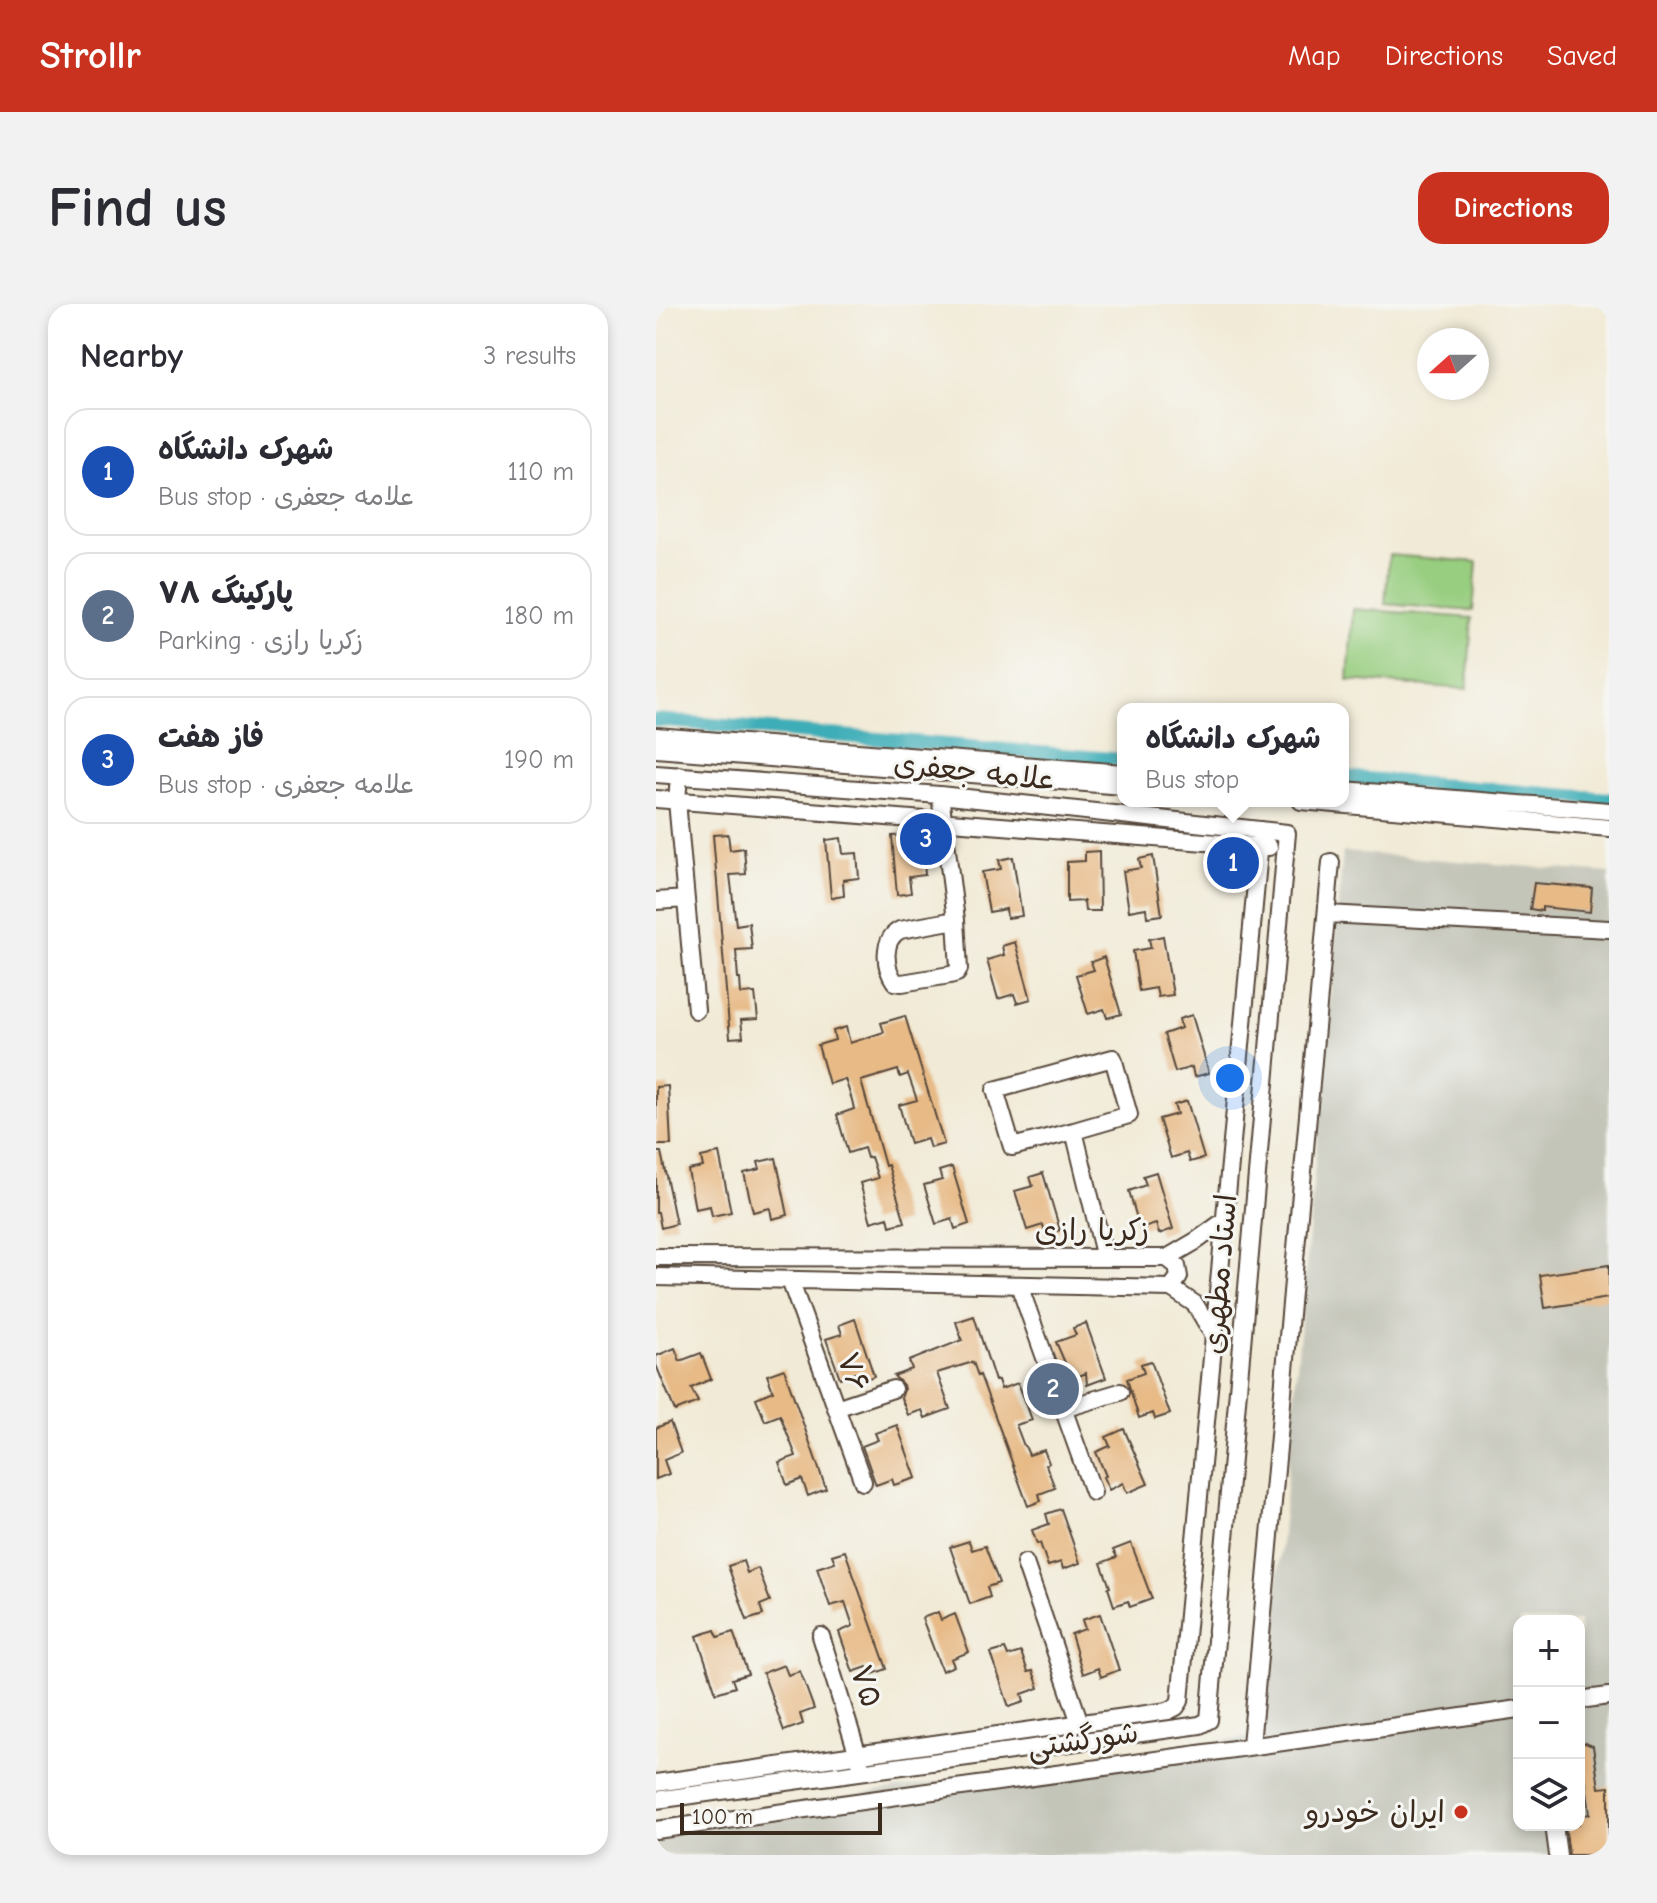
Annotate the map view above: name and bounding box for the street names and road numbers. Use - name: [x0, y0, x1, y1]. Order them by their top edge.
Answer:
- street label: علامه جعفری: [892, 746, 1058, 798]
- street label: استاد مطهری: [1196, 1192, 1244, 1356]
- street label: زکریا رازی: [1035, 1213, 1149, 1248]
- street label: ۷۶: [830, 1348, 876, 1396]
- street label: ۷۵: [843, 1661, 889, 1711]
- street label: شورگشتی: [1025, 1715, 1141, 1766]

